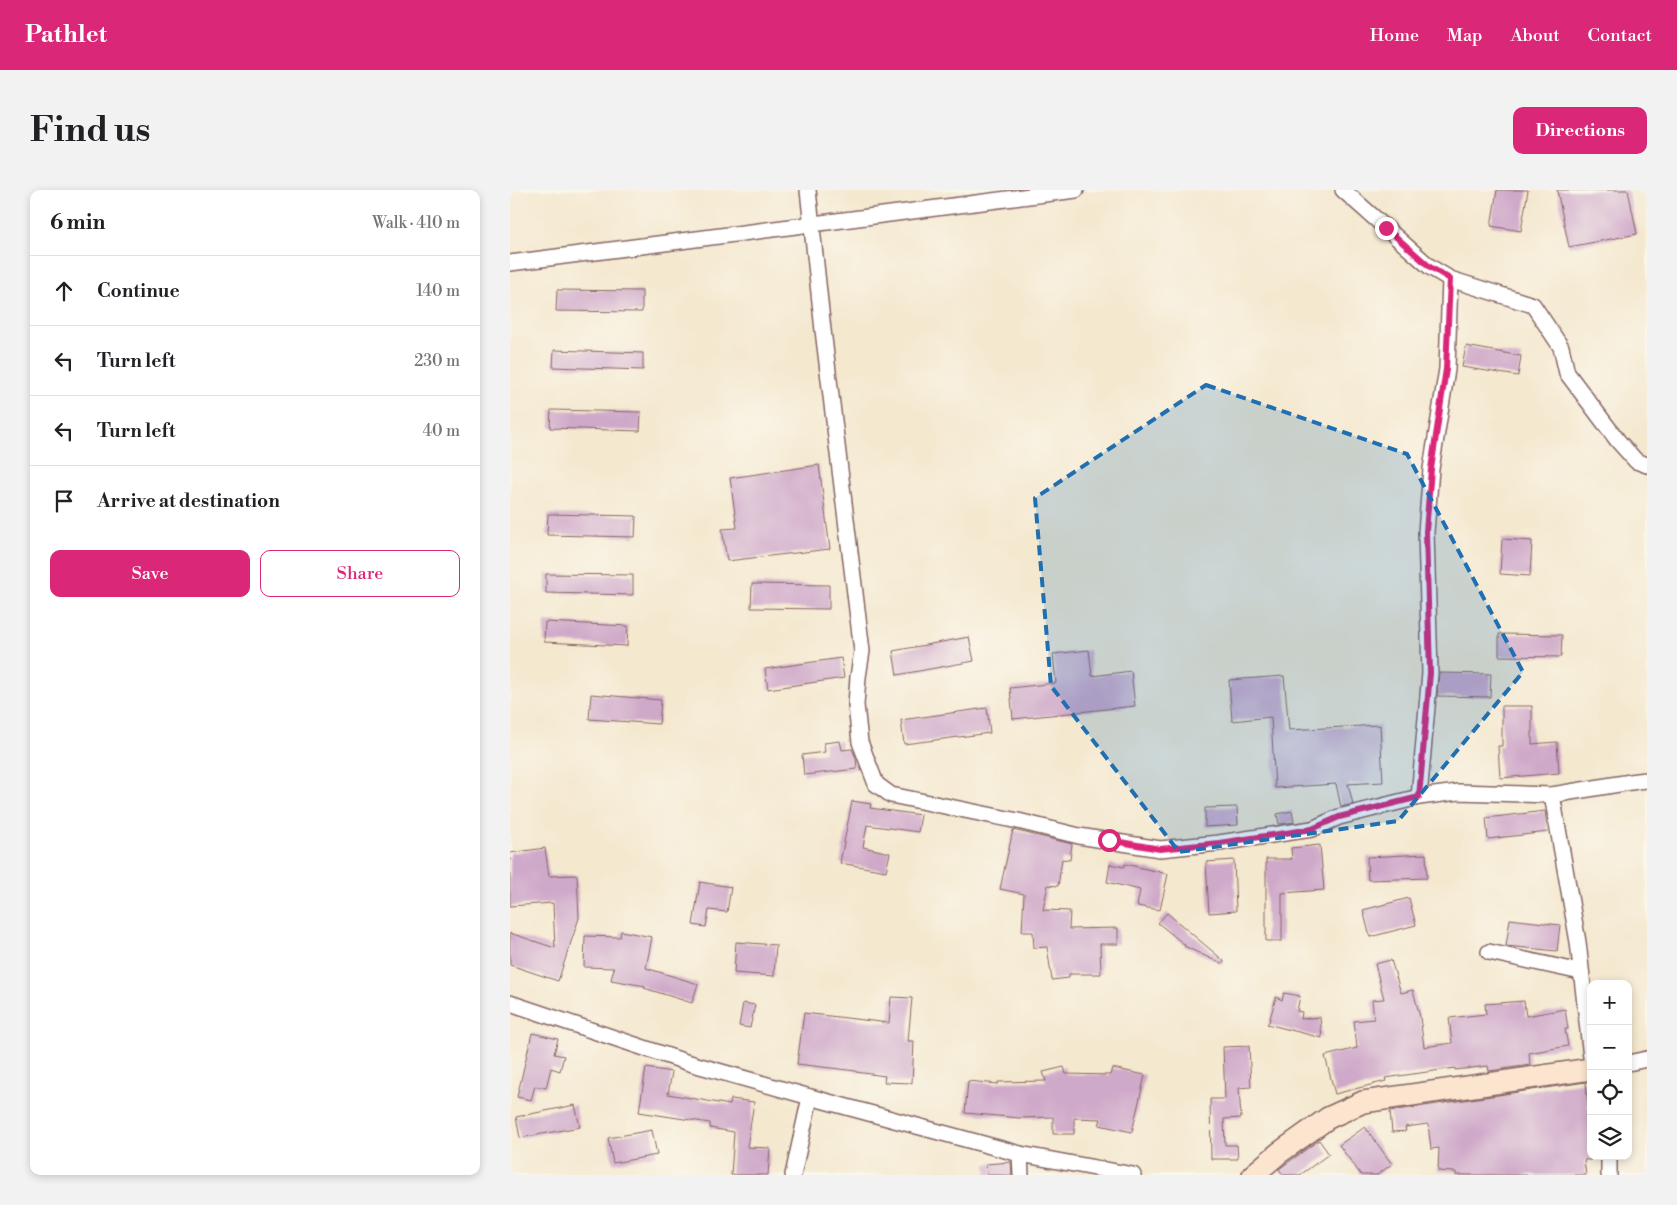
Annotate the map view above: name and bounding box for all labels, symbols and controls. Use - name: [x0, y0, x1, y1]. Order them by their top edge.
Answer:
- text: Pathlet: [25, 20, 107, 50]
- text: Home: [1370, 24, 1419, 47]
- text: Map: [1447, 24, 1483, 47]
- text: About: [1511, 24, 1560, 47]
- text: Contact: [1588, 24, 1652, 47]
- button: Directions: [1513, 107, 1647, 154]
- text: Find us: [30, 109, 150, 152]
- text: 6 min: [50, 210, 105, 236]
- text: Walk · 410 m: [372, 213, 460, 233]
- route end: [1375, 217, 1398, 240]
- icon: ahead: [50, 277, 78, 305]
- text: Continue: [97, 279, 180, 303]
- text: 140 m: [416, 281, 460, 301]
- icon: left: [50, 347, 78, 375]
- text: Turn left: [97, 349, 176, 373]
- text: 230 m: [414, 351, 460, 371]
- icon: left: [50, 417, 78, 445]
- text: Turn left: [97, 419, 176, 443]
- text: 40 m: [423, 421, 460, 441]
- icon: arrive: [50, 487, 78, 515]
- text: Arrive at destination: [97, 489, 280, 513]
- button: Save: [50, 550, 250, 597]
- button: Share: [260, 550, 460, 597]
- route start: [1098, 829, 1121, 852]
- map controls: [1587, 980, 1632, 1160]
- button: +: [1587, 980, 1632, 1025]
- button: −: [1587, 1025, 1632, 1070]
- button: locate: [1587, 1070, 1632, 1115]
- button: layers: [1587, 1115, 1632, 1160]

